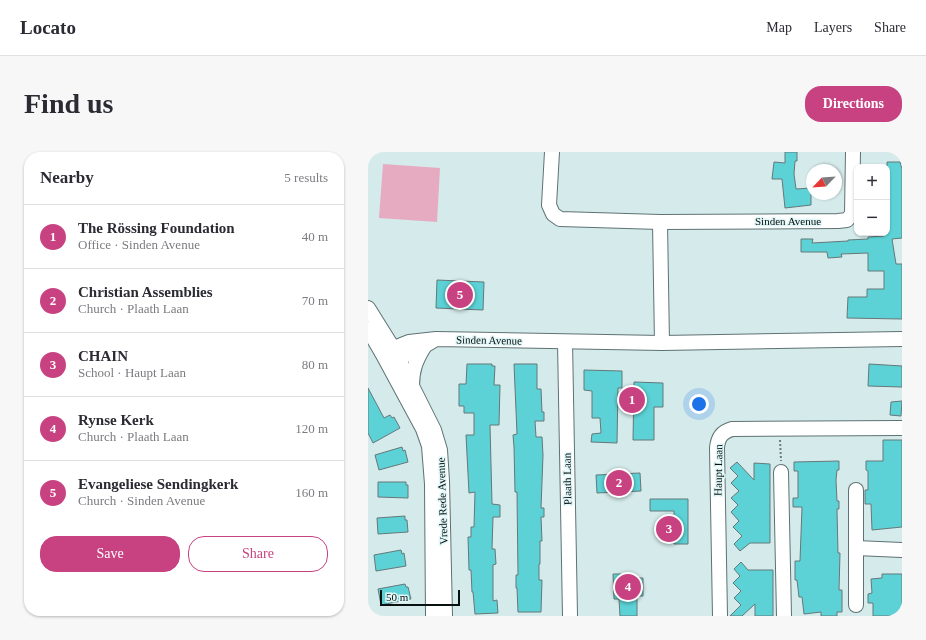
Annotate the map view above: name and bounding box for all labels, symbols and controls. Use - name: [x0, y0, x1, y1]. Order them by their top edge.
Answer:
- text: Locato: [20, 17, 76, 38]
- text: Map: [766, 20, 792, 35]
- text: Layers: [814, 20, 852, 35]
- text: Share: [874, 20, 906, 35]
- button: Directions: [805, 86, 902, 122]
- text: Find us: [24, 88, 114, 119]
- north arrow: [806, 164, 842, 200]
- map controls: [854, 164, 890, 236]
- button: +: [854, 164, 890, 200]
- text: Nearby: [40, 168, 94, 187]
- text: 5 results: [284, 170, 328, 185]
- button: −: [854, 200, 890, 236]
- street label: Sinden Avenue: [755, 215, 821, 227]
- text: The Rössing Foundation: [78, 220, 235, 236]
- text: 1: [50, 229, 56, 244]
- text: 40 m: [302, 229, 328, 244]
- text: Office · Sinden Avenue: [78, 237, 200, 252]
- pin: 5: [447, 280, 473, 310]
- text: Christian Assemblies: [78, 284, 213, 300]
- text: 2: [50, 293, 56, 308]
- text: 70 m: [302, 293, 328, 308]
- text: Church · Plaath Laan: [78, 301, 189, 316]
- street label: Sinden Avenue: [456, 333, 522, 347]
- text: CHAIN: [78, 348, 128, 364]
- text: 3: [50, 357, 56, 372]
- text: 80 m: [302, 357, 328, 372]
- text: School · Haupt Laan: [78, 365, 186, 380]
- pin: 1: [619, 385, 645, 415]
- your location: [689, 394, 709, 414]
- text: Rynse Kerk: [78, 412, 154, 428]
- text: 4: [50, 421, 56, 436]
- text: 120 m: [295, 421, 328, 436]
- text: Church · Plaath Laan: [78, 429, 189, 444]
- street label: Haupt Laan: [712, 444, 724, 496]
- street label: Plaath Laan: [561, 452, 573, 505]
- street label: Vrede Rede Avenue: [434, 457, 450, 545]
- pin: 2: [606, 468, 632, 498]
- text: Evangeliese Sendingkerk: [78, 476, 238, 492]
- text: 5: [50, 485, 56, 500]
- text: 160 m: [295, 485, 328, 500]
- text: Church · Sinden Avenue: [78, 493, 205, 508]
- pin: 3: [656, 514, 682, 544]
- button: Save: [40, 536, 180, 572]
- button: Share: [188, 536, 328, 572]
- pin: 4: [615, 572, 641, 602]
- scale bar: [380, 588, 460, 607]
- text: 50 m: [386, 591, 408, 603]

